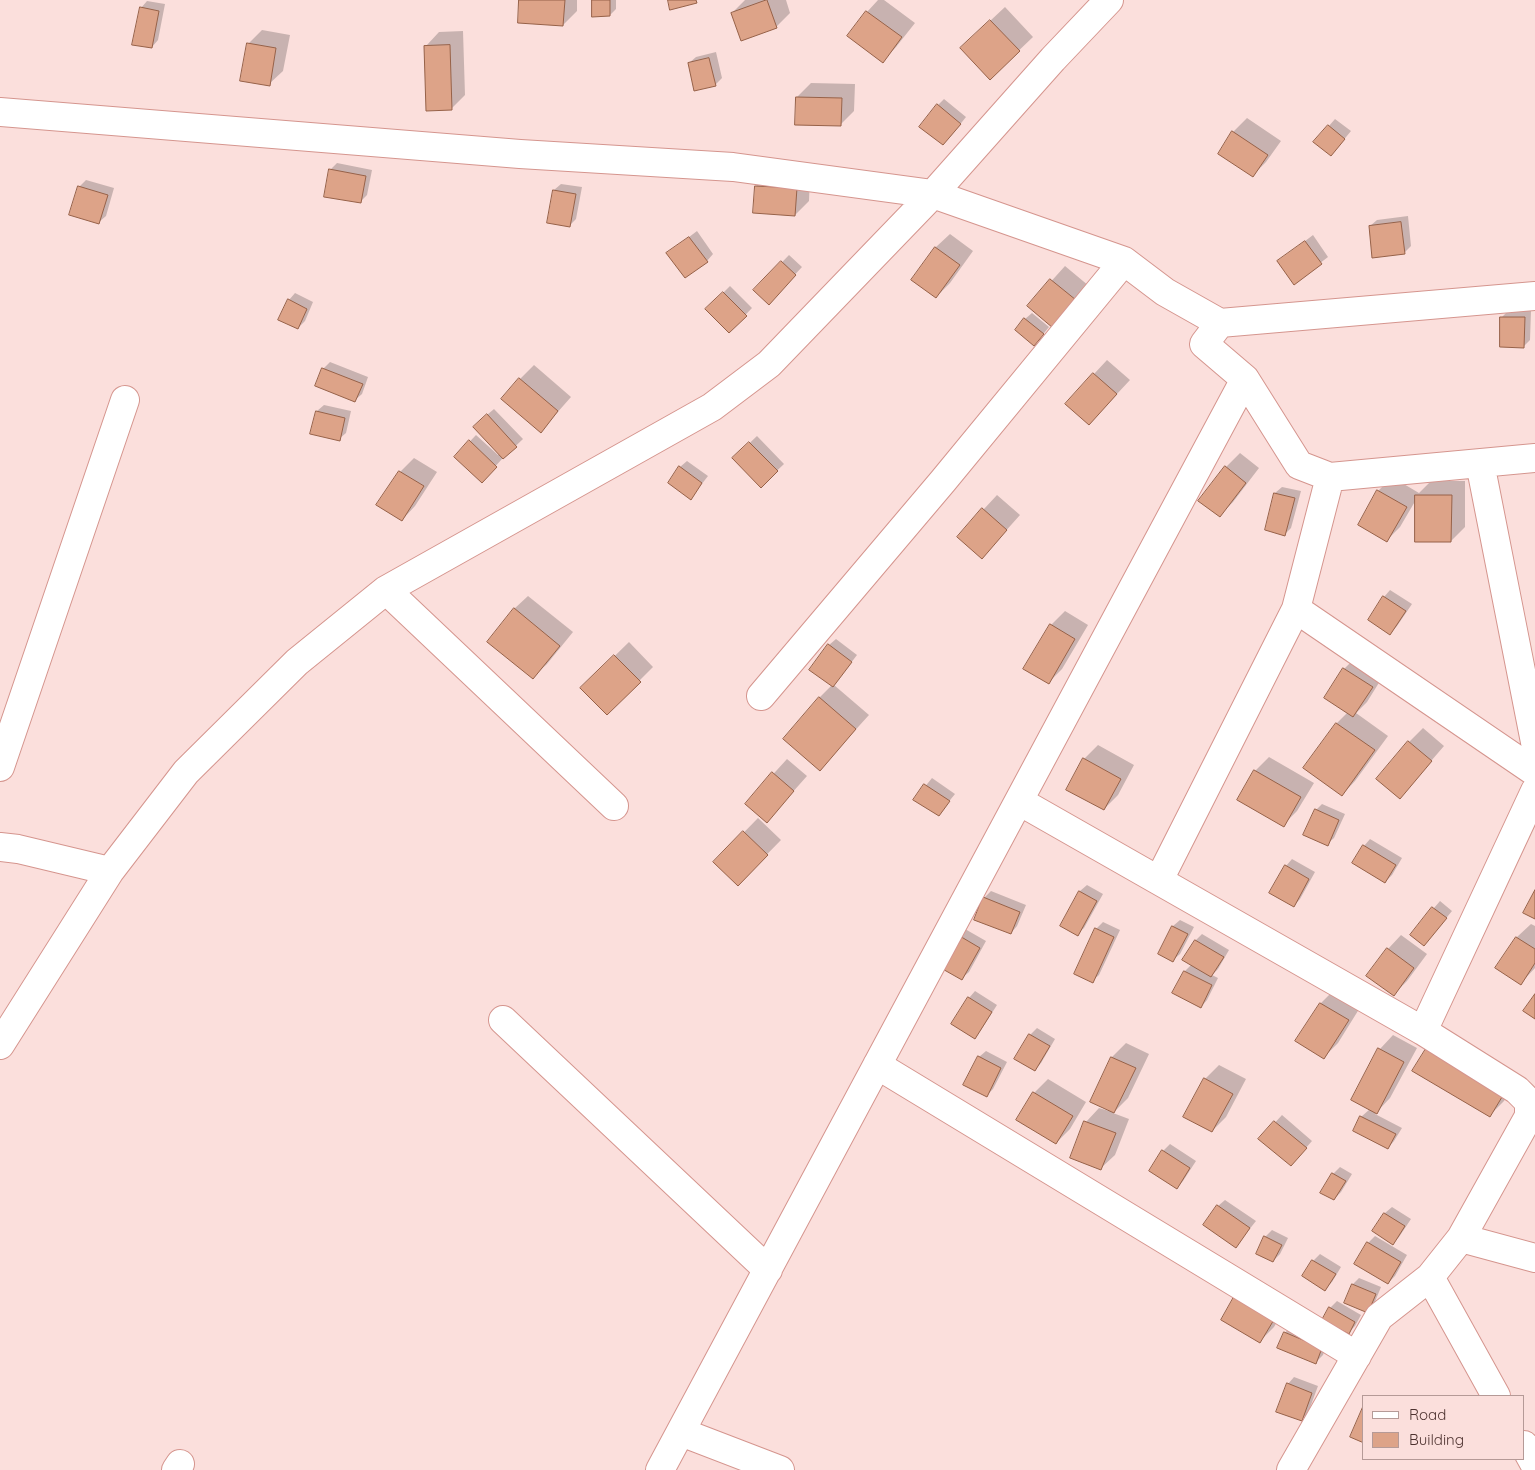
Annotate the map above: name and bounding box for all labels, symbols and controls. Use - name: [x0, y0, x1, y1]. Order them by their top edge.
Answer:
- legend: [1362, 1395, 1525, 1460]
- text: Road: [1409, 1405, 1446, 1424]
- text: Building: [1409, 1430, 1464, 1449]

